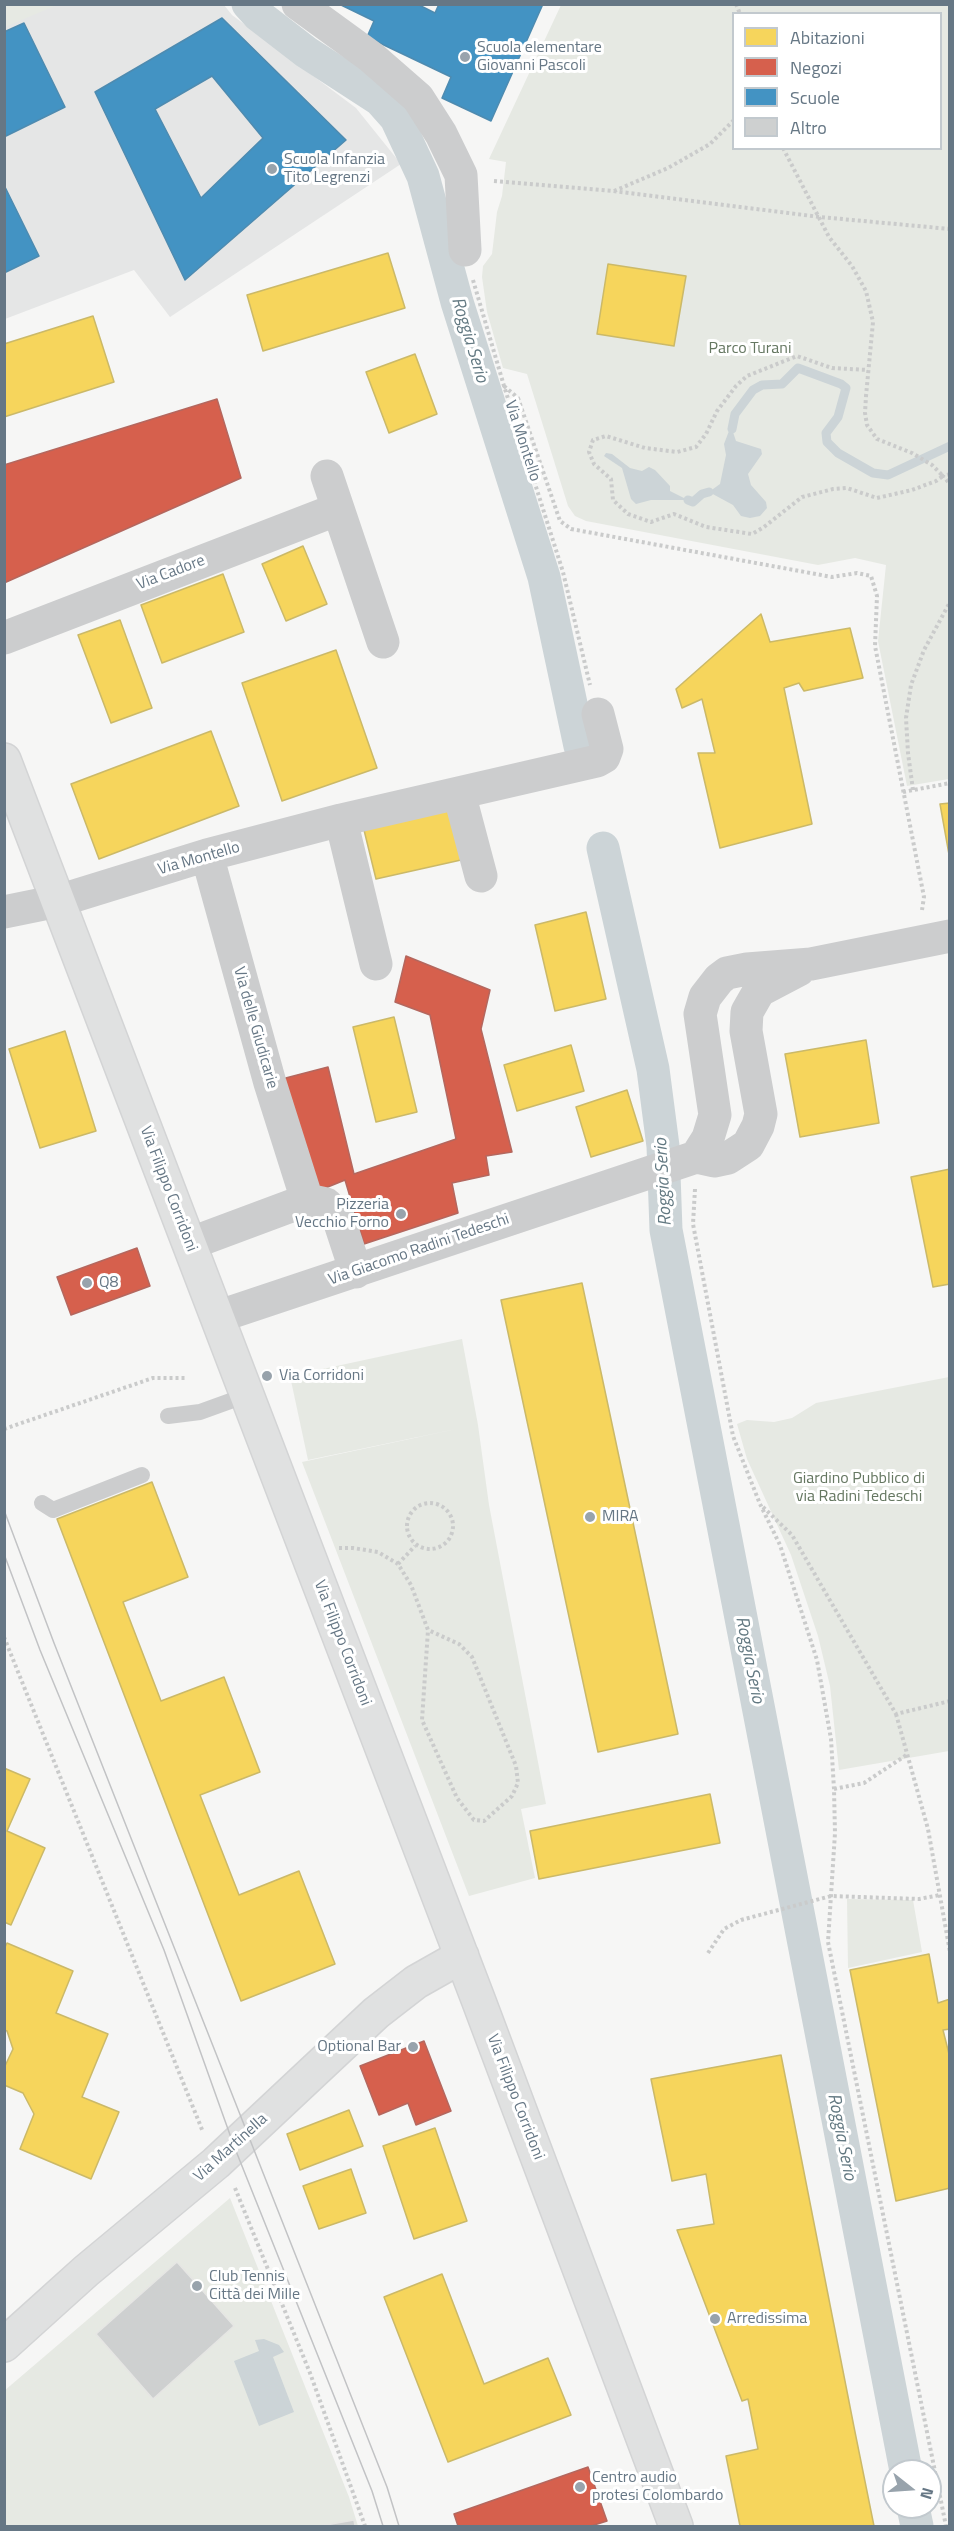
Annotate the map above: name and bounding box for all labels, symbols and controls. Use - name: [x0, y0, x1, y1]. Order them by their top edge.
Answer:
- legend: [732, 12, 942, 150]
- text: Abitazioni: [790, 24, 865, 51]
- place label: Scuola elementare Giovanni Pascoli: [477, 38, 602, 76]
- marker: Scuola elementare Giovanni Pascoli: [458, 50, 472, 64]
- text: Negozi: [790, 54, 842, 81]
- text: Scuole: [790, 84, 840, 111]
- text: Altro: [790, 114, 827, 141]
- place label: Scuola Infanzia Tito Legrenzi: [284, 150, 385, 188]
- marker: Scuola Infanzia Tito Legrenzi: [265, 162, 279, 176]
- water label: Roggia Serio: [446, 295, 492, 385]
- park label: Parco Turani: [709, 339, 791, 359]
- street label: Via Montello: [500, 398, 544, 484]
- street label: Via Cadore: [134, 551, 208, 595]
- street label: Via Montello: [156, 838, 242, 880]
- street label: Via delle Giudicarie: [228, 965, 282, 1091]
- street label: Via Filippo Corridoni: [135, 1124, 201, 1254]
- water label: Roggia Serio: [651, 1137, 677, 1227]
- place label: Pizzeria Vecchio Forno: [295, 1195, 389, 1233]
- marker: Pizzeria Vecchio Forno: [394, 1207, 408, 1221]
- street label: Via Giacomo Radini Tedeschi: [326, 1210, 512, 1290]
- place label: Q8: [99, 1273, 119, 1293]
- marker: Q8: [80, 1276, 94, 1290]
- place label: Via Corridoni: [279, 1366, 364, 1386]
- marker: Via Corridoni: [260, 1369, 274, 1383]
- park label: Giardino Pubblico di via Radini Tedeschi: [793, 1469, 925, 1507]
- place label: MIRA: [602, 1507, 639, 1527]
- marker: MIRA: [583, 1510, 597, 1524]
- street label: Via Filippo Corridoni: [309, 1578, 375, 1708]
- water label: Roggia Serio: [730, 1615, 768, 1705]
- street label: Via Filippo Corridoni: [482, 2032, 548, 2162]
- place label: Optional Bar: [317, 2037, 401, 2057]
- marker: Optional Bar: [406, 2040, 420, 2054]
- water label: Roggia Serio: [822, 2092, 860, 2182]
- street label: Via Martinella: [190, 2110, 272, 2186]
- place label: Club Tennis Città dei Mille: [209, 2267, 300, 2305]
- marker: Club Tennis Città dei Mille: [190, 2279, 204, 2293]
- place label: Arredissima: [727, 2309, 807, 2329]
- marker: Arredissima: [708, 2312, 722, 2326]
- north arrow: [882, 2459, 942, 2519]
- place label: Centro audio protesi Colombardo: [592, 2468, 724, 2506]
- marker: Centro audio protesi Colombardo: [573, 2480, 587, 2494]
- text: N: [914, 2485, 940, 2502]

